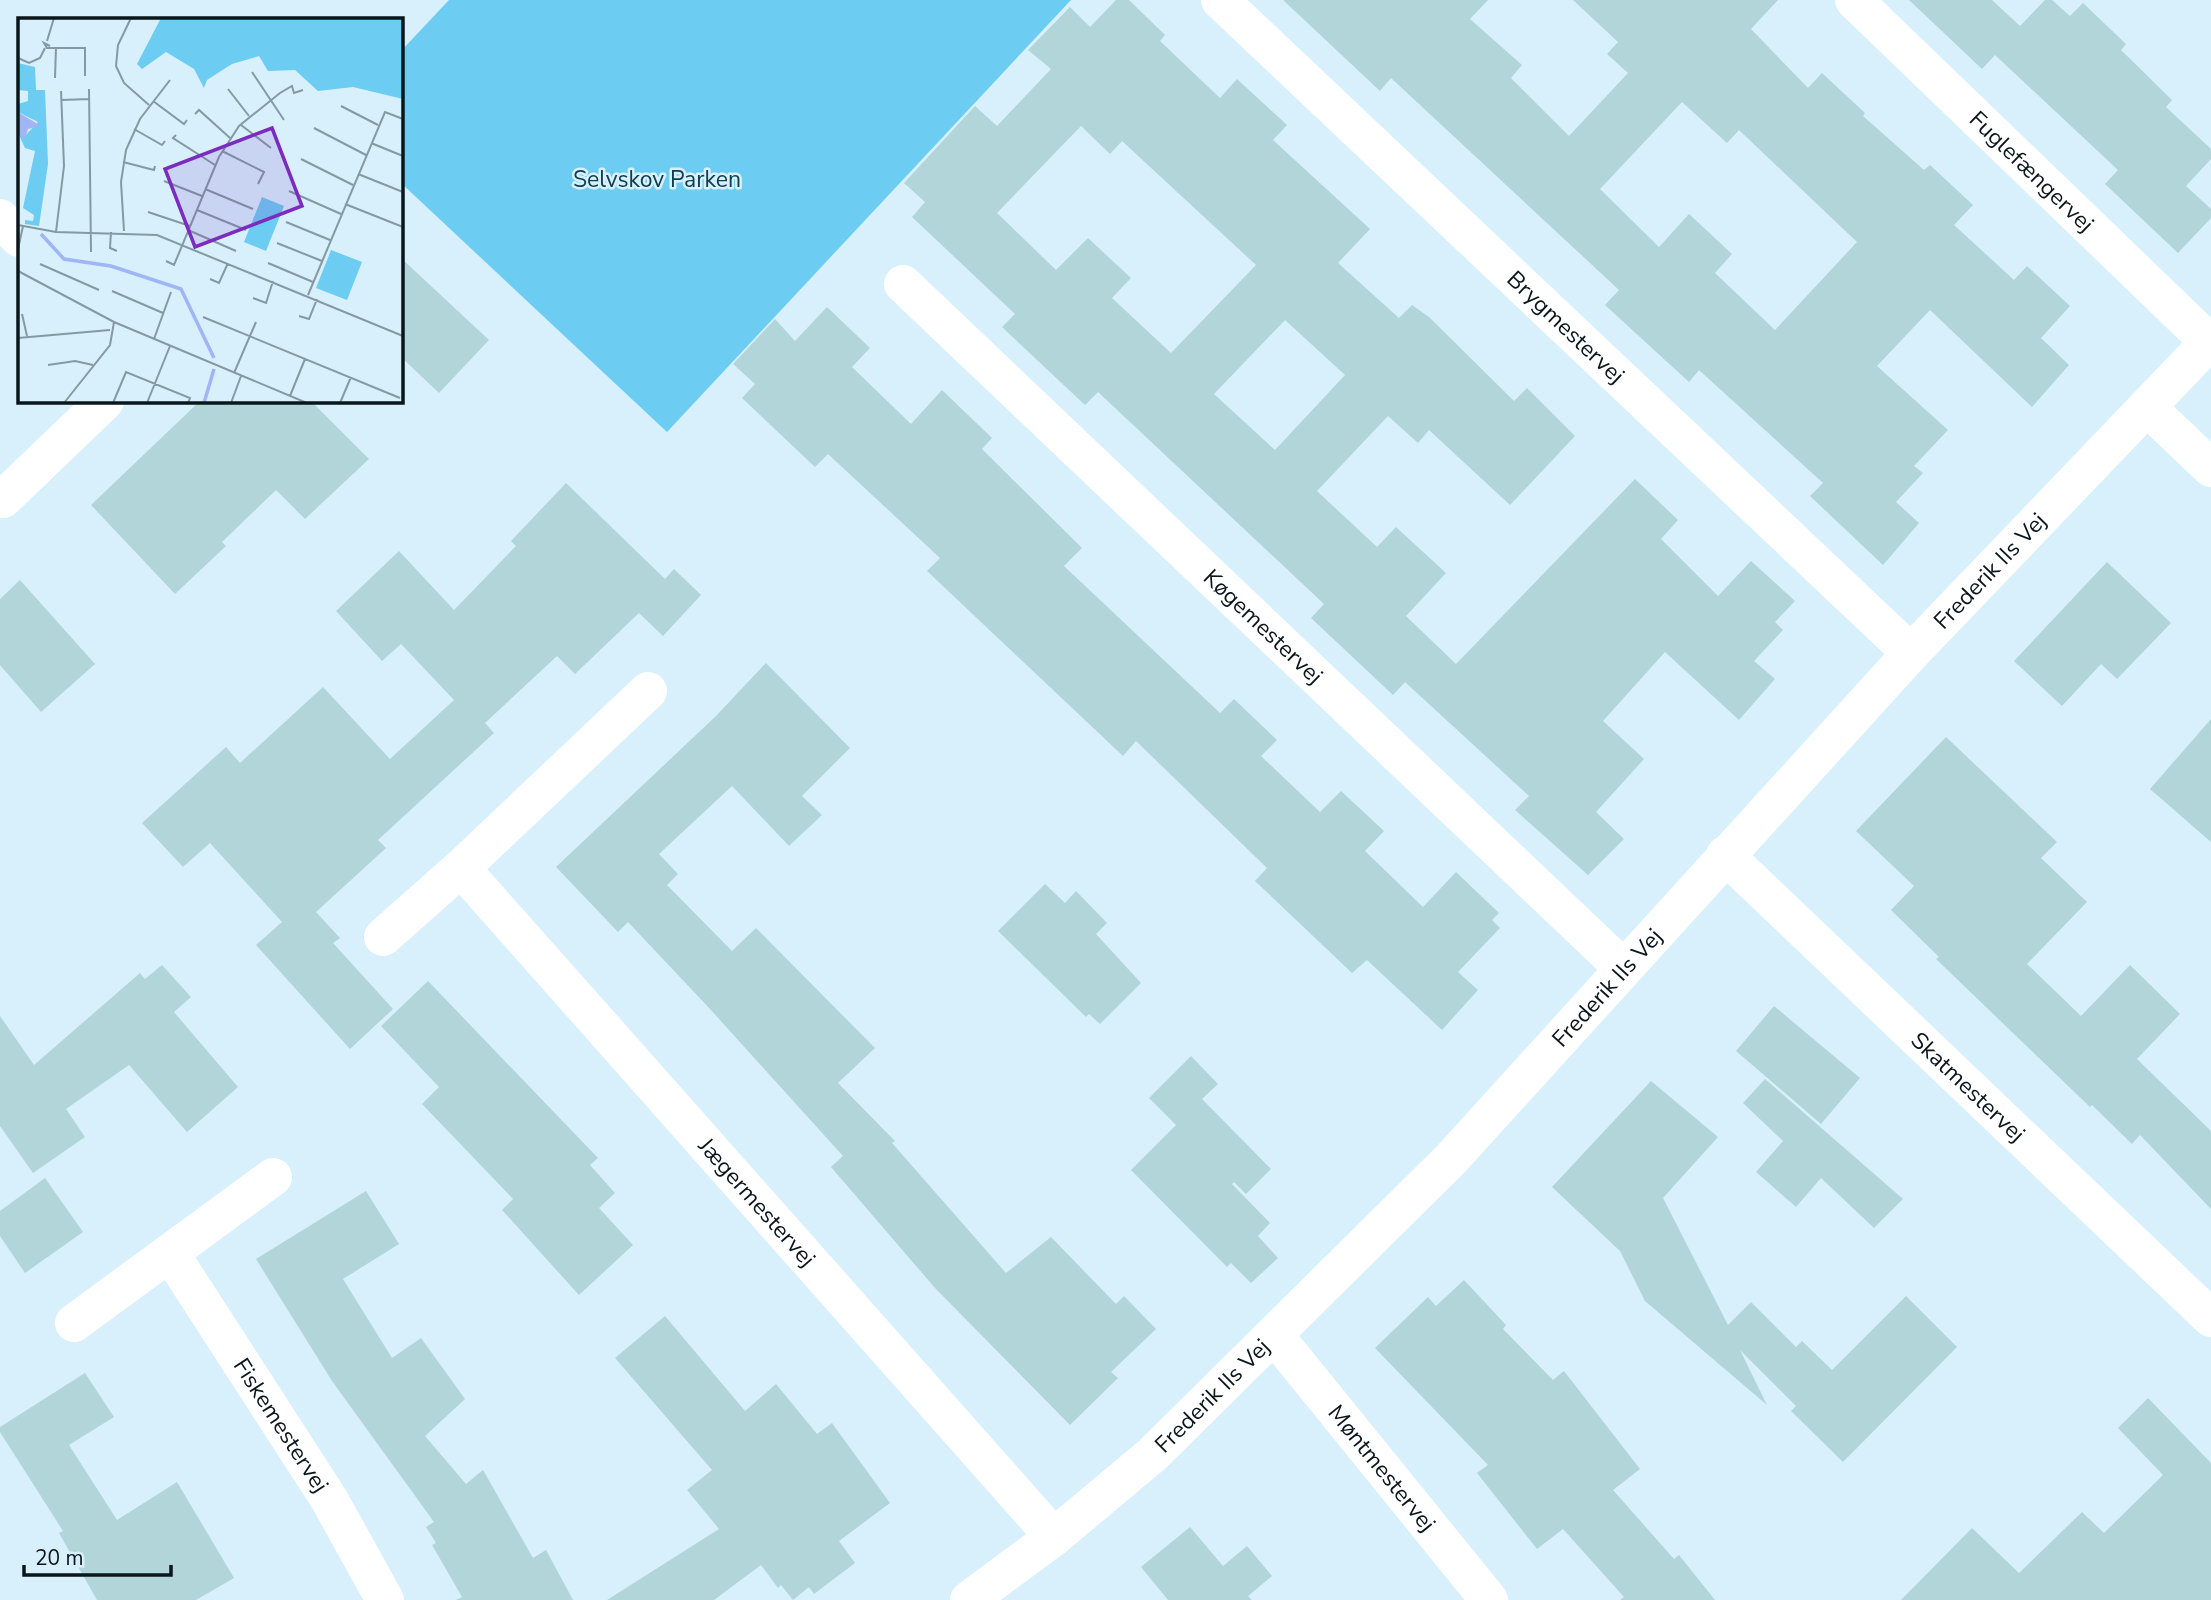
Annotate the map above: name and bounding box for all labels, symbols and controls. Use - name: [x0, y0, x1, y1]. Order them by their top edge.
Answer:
- inset map: [18, 18, 402, 402]
- street label: Fuglefængervej: [1962, 104, 2101, 239]
- park label: Selvskov Parken: [573, 164, 741, 195]
- street label: Brygmestervej: [1500, 264, 1631, 390]
- street label: Frederik IIs Vej: [1927, 506, 2053, 636]
- street label: Køgemestervej: [1196, 562, 1330, 691]
- street label: Frederik IIs Vej: [1545, 922, 1669, 1054]
- street label: Skatmestervej: [1904, 1025, 2032, 1149]
- street label: Jægermestervej: [691, 1131, 822, 1274]
- street label: Frederik IIs Vej: [1148, 1332, 1277, 1460]
- street label: Fiskemestervej: [226, 1352, 336, 1498]
- street label: Møntmestervej: [1321, 1398, 1443, 1538]
- scale bar: [24, 1534, 172, 1578]
- text: 20 m: [35, 1544, 84, 1572]

